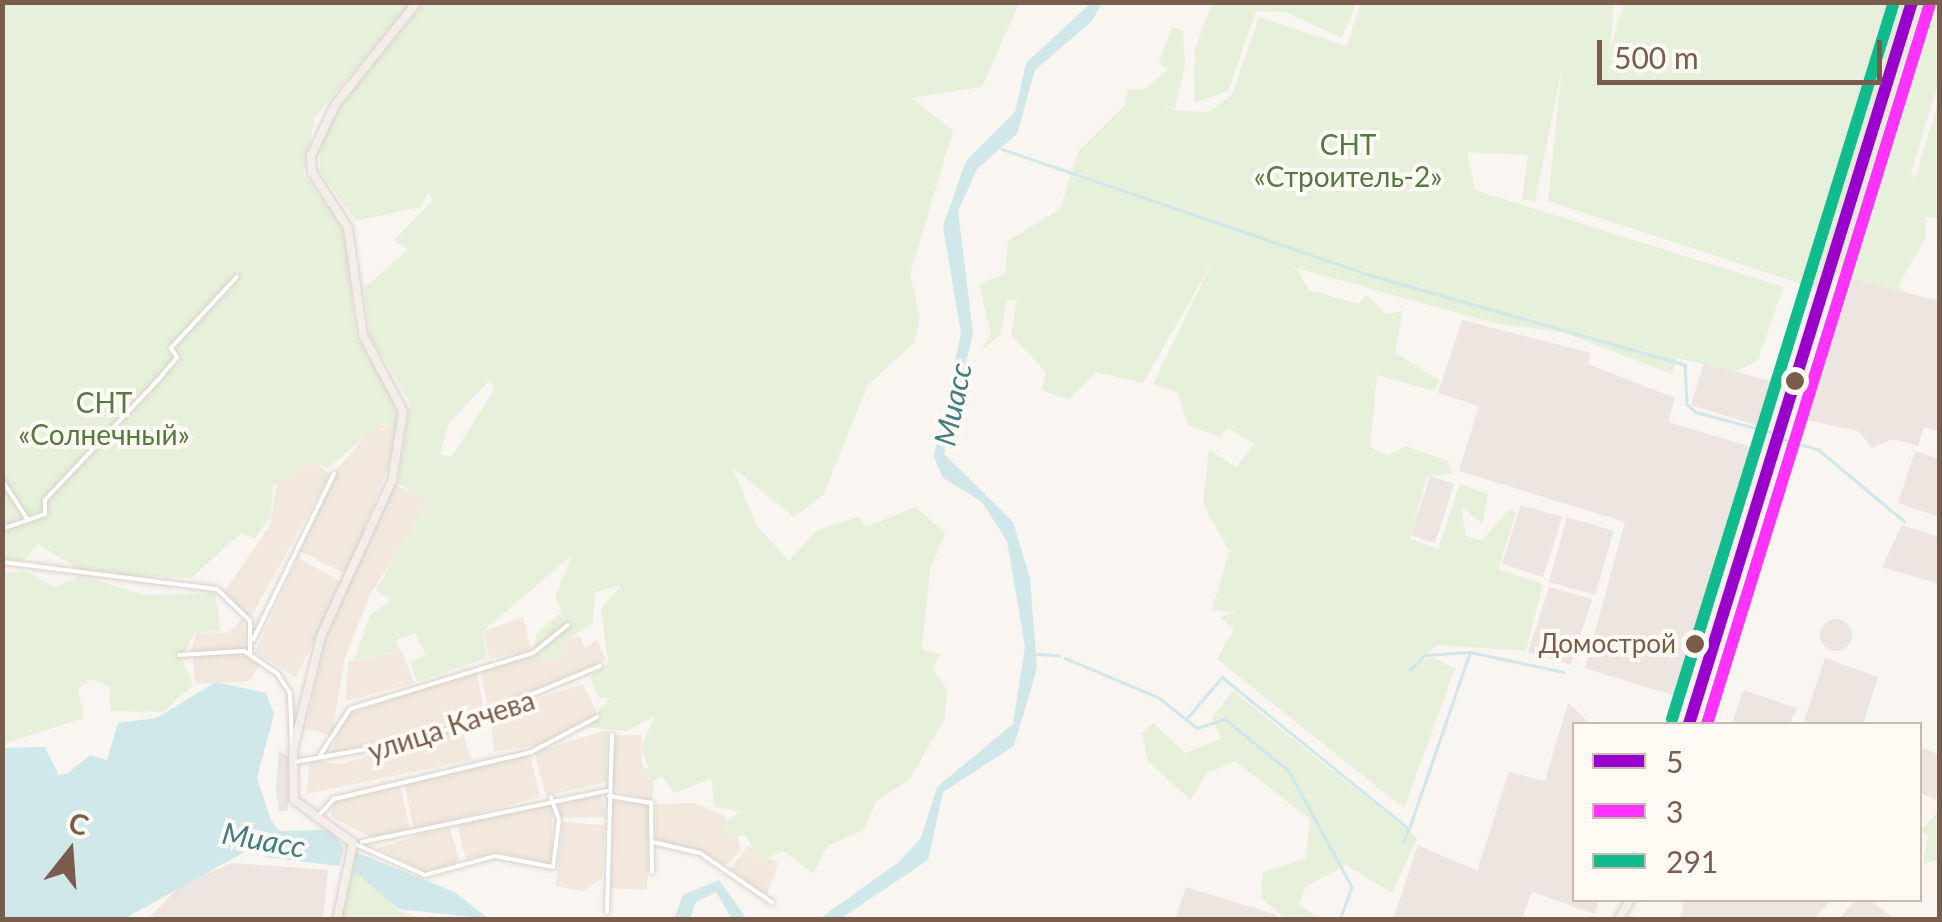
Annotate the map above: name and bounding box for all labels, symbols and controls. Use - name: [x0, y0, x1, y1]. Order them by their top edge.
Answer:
- scale bar: [1602, 20, 1887, 82]
- text: 500 m: [1614, 39, 1699, 75]
- park label: СНТ «Строитель-2»: [1254, 127, 1442, 193]
- water label: Миасс: [926, 359, 978, 449]
- unlabelled marker: [1785, 371, 1805, 391]
- park label: СНТ «Солнечный»: [18, 385, 190, 451]
- place label: Домострой: [1539, 628, 1676, 660]
- marker: Домострой: [1685, 634, 1705, 654]
- street label: улица Качева: [363, 682, 539, 768]
- legend: [1572, 722, 1922, 902]
- text: 5: [1666, 743, 1683, 779]
- text: 3: [1666, 793, 1683, 829]
- north arrow: [20, 802, 120, 902]
- text: С: [65, 804, 93, 842]
- water label: Миасс: [220, 814, 308, 864]
- text: 291: [1666, 843, 1718, 879]

